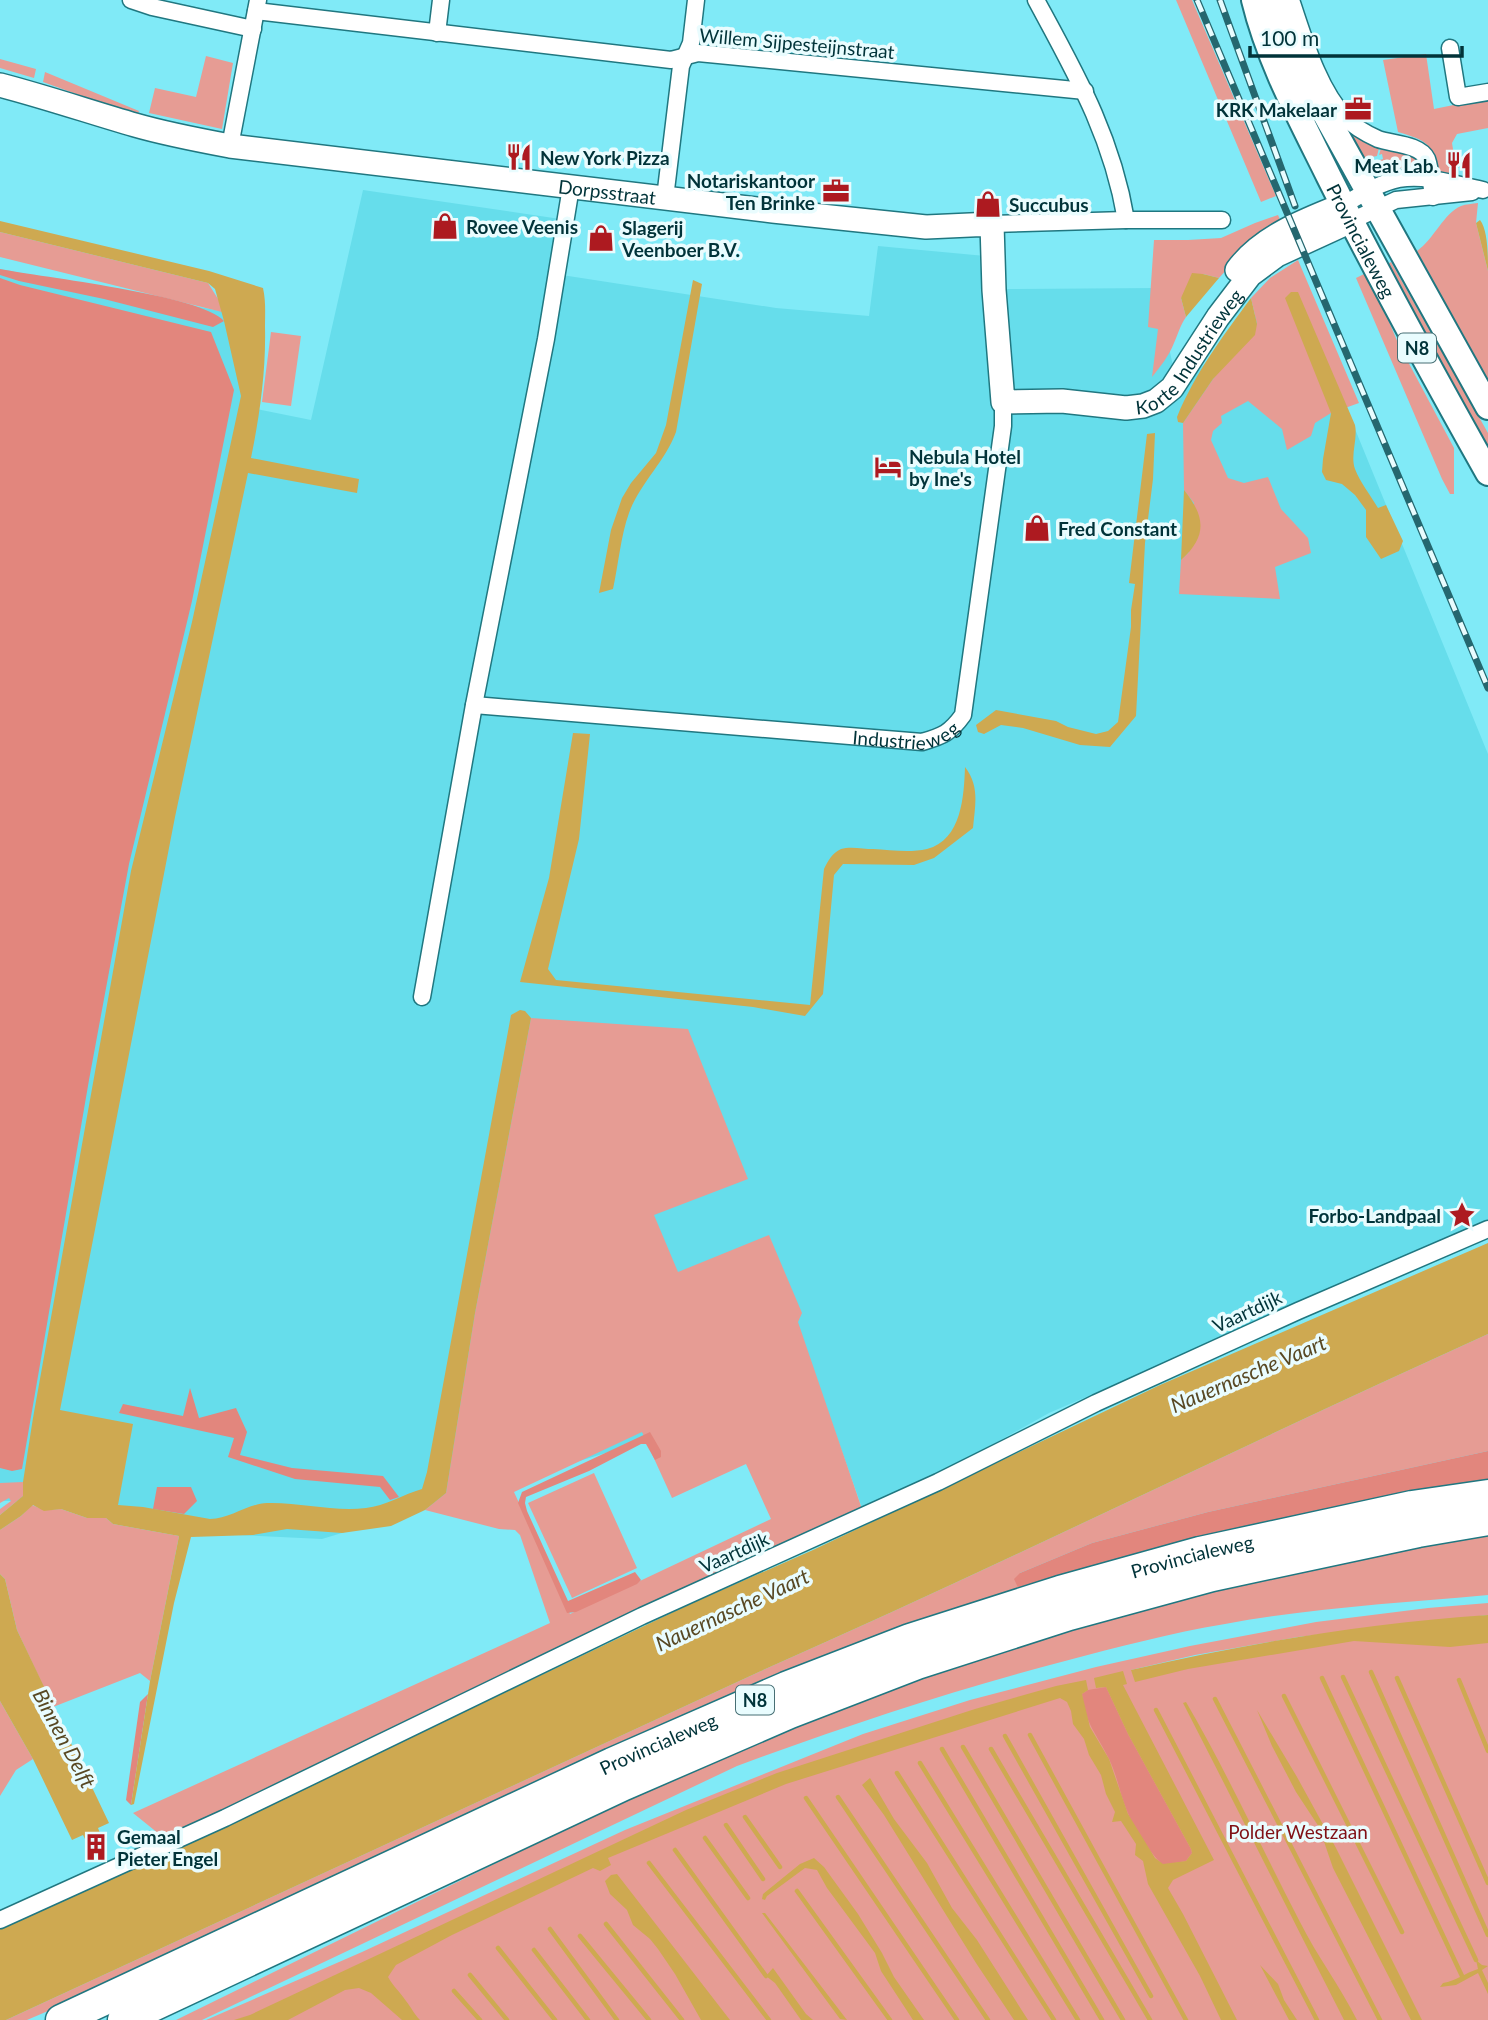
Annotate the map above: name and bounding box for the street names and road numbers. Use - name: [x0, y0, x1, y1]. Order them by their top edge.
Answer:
- street label: Willem Sijpesteijnstraat: [698, 23, 896, 63]
- street label: Dorpsstraat: [557, 174, 658, 208]
- street label: Provincialeweg: [1323, 179, 1401, 302]
- street label: Korte Industrieweg: [1134, 284, 1247, 418]
- road number: N8: [1398, 334, 1436, 362]
- street label: Industrieweg: [852, 716, 964, 754]
- street label: Vaartdijk: [1209, 1285, 1285, 1337]
- street label: Vaartdijk: [696, 1526, 773, 1577]
- street label: Provincialeweg: [1128, 1529, 1255, 1582]
- road number: N8: [736, 1686, 774, 1714]
- street label: Provincialeweg: [596, 1707, 720, 1779]

